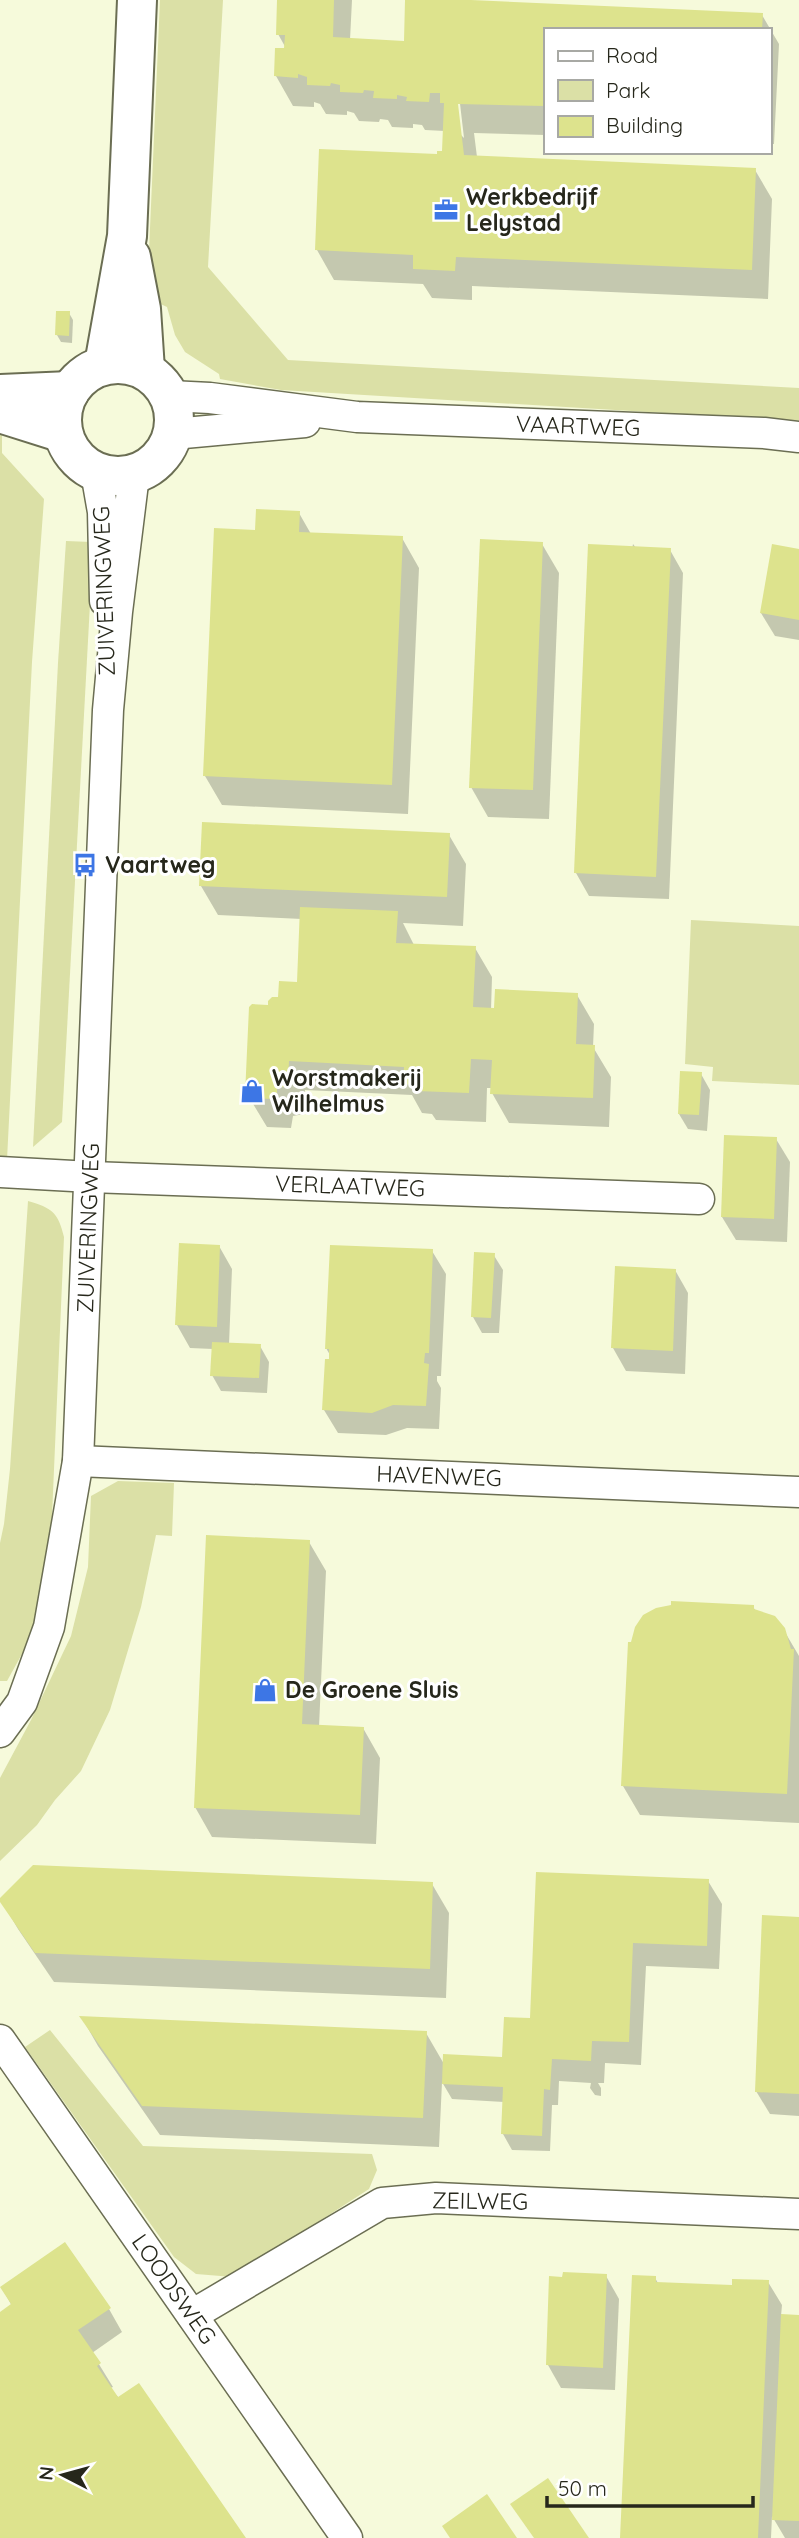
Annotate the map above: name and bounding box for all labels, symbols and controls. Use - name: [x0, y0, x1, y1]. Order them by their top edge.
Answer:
- legend: [544, 28, 771, 154]
- text: Road: [606, 42, 658, 68]
- text: Park: [606, 77, 650, 103]
- text: Building: [606, 112, 683, 138]
- place label: Werkbedrijf Lelystad: [466, 182, 598, 237]
- office icon: Werkbedrijf Lelystad: [432, 196, 460, 224]
- street label: VAARTWEG: [515, 409, 641, 442]
- street label: ZUIVERINGWEG: [86, 505, 121, 677]
- place label: Vaartweg: [105, 850, 216, 879]
- bus stop icon: Vaartweg: [71, 851, 99, 879]
- place label: Worstmakerij Wilhelmus: [272, 1063, 422, 1118]
- shop icon: Worstmakerij Wilhelmus: [238, 1077, 266, 1105]
- street label: ZUIVERINGWEG: [70, 1142, 105, 1314]
- street label: VERLAATWEG: [275, 1168, 425, 1203]
- street label: HAVENWEG: [376, 1459, 502, 1492]
- place label: De Groene Sluis: [285, 1675, 459, 1704]
- shop icon: De Groene Sluis: [251, 1676, 279, 1704]
- street label: ZEILWEG: [432, 2185, 528, 2216]
- street label: LOODSWEG: [126, 2228, 223, 2349]
- north arrow: [28, 2440, 98, 2510]
- scale bar: [547, 2464, 754, 2508]
- text: N: [33, 2465, 59, 2481]
- text: 50 m: [558, 2475, 607, 2501]

